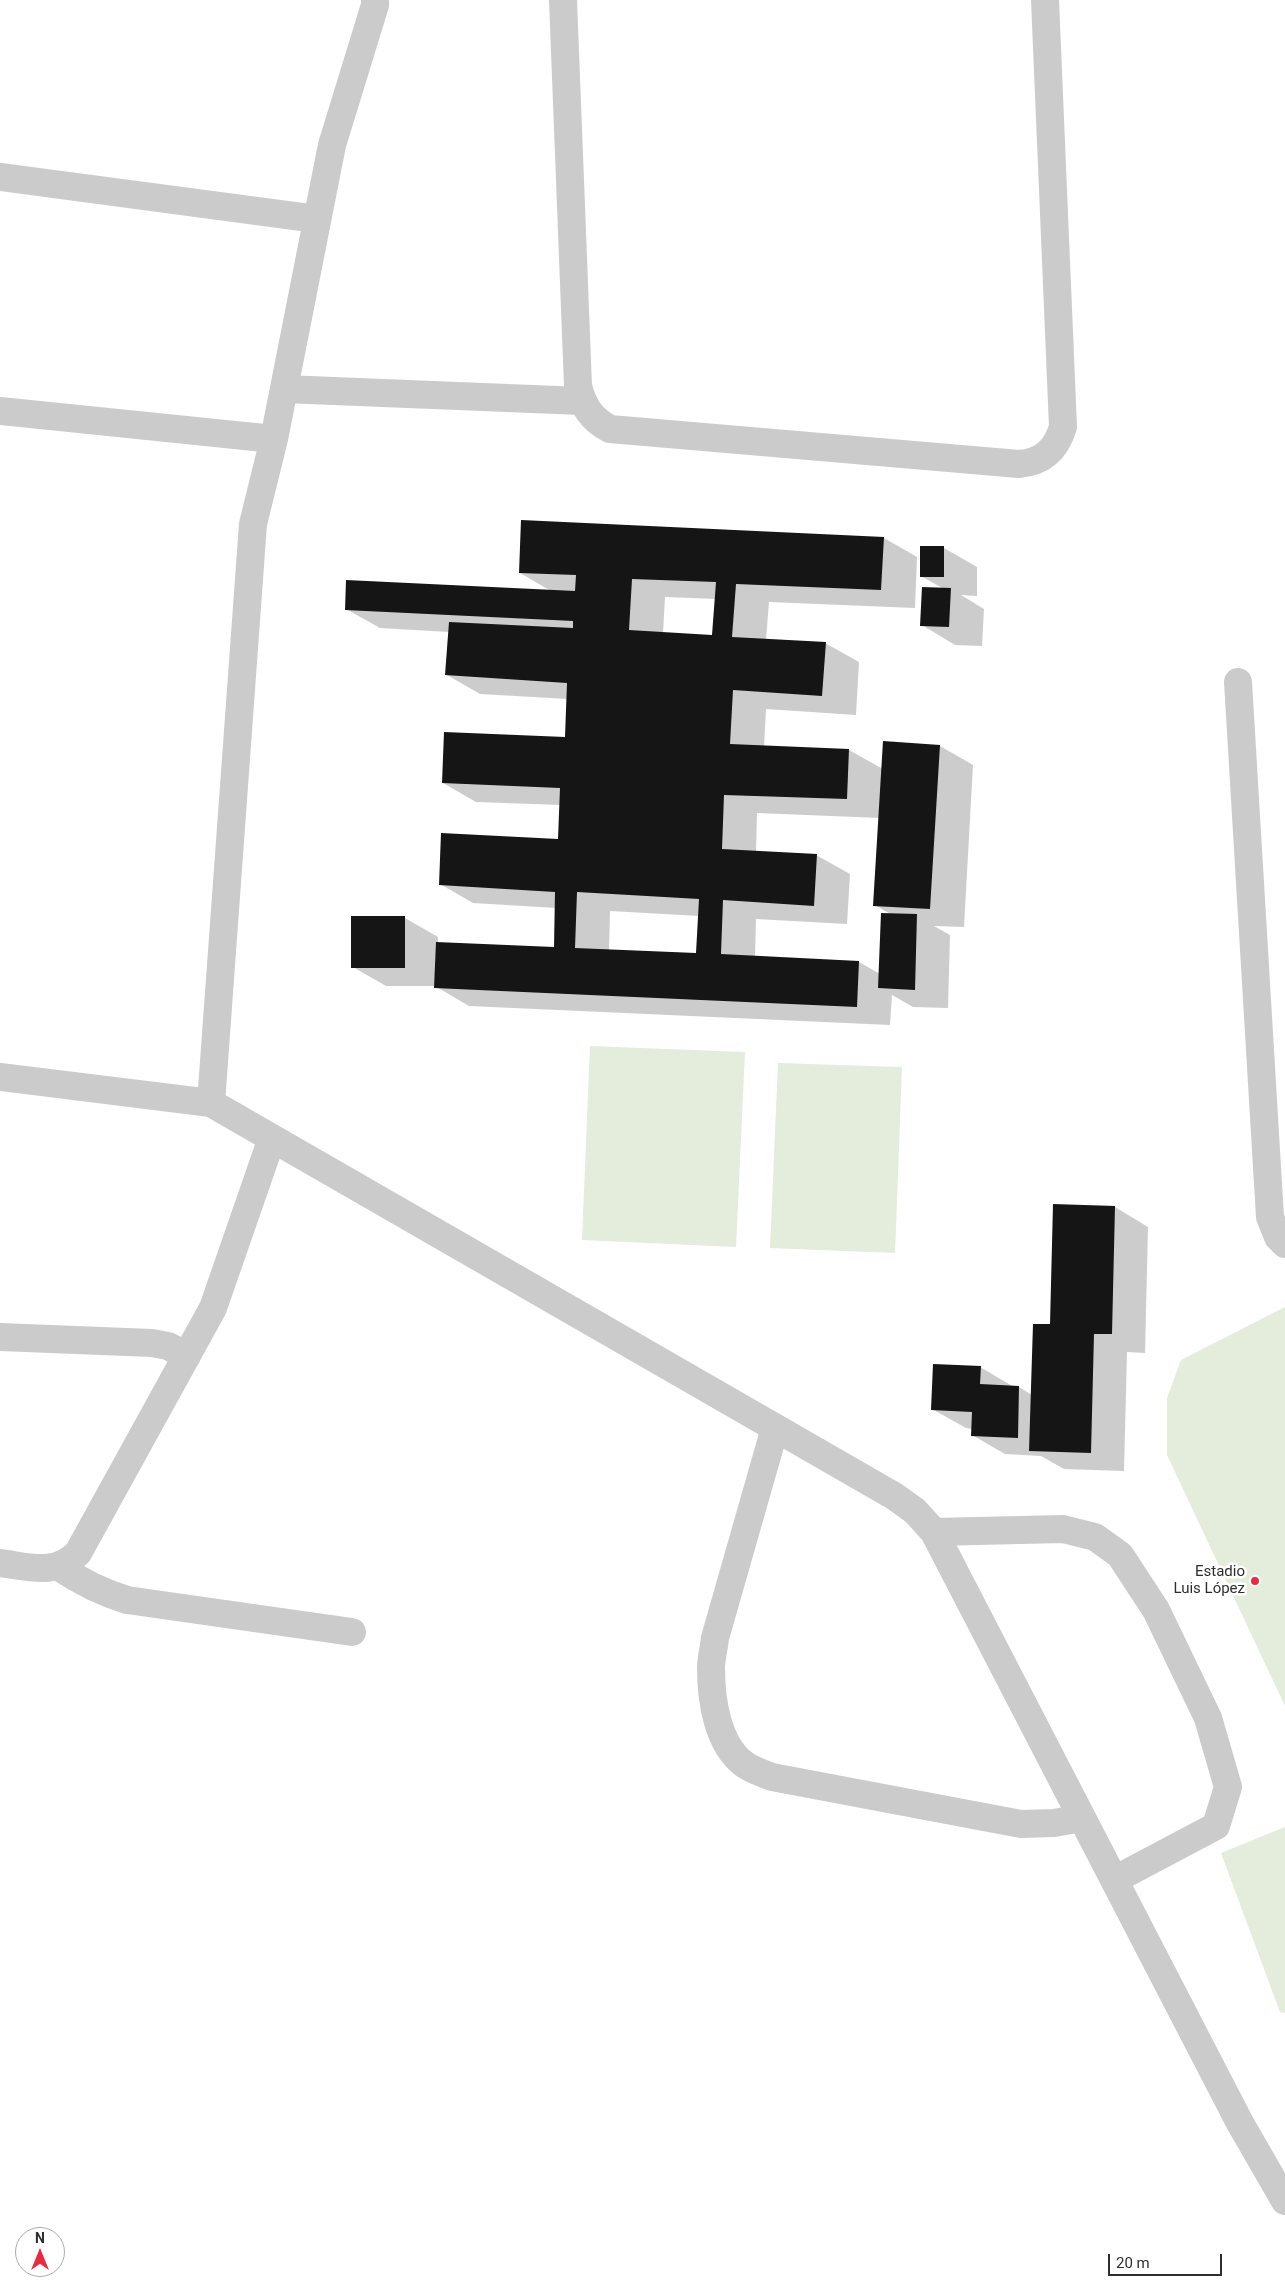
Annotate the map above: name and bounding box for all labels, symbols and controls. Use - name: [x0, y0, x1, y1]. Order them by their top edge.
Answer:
- place label: Estadio Luis López: [1173, 1563, 1245, 1598]
- marker: Estadio Luis López: [1249, 1575, 1261, 1587]
- north arrow: [15, 2227, 65, 2277]
- text: N: [35, 2230, 45, 2246]
- scale bar: [1110, 2244, 1224, 2276]
- text: 20 m: [1116, 2254, 1150, 2272]

